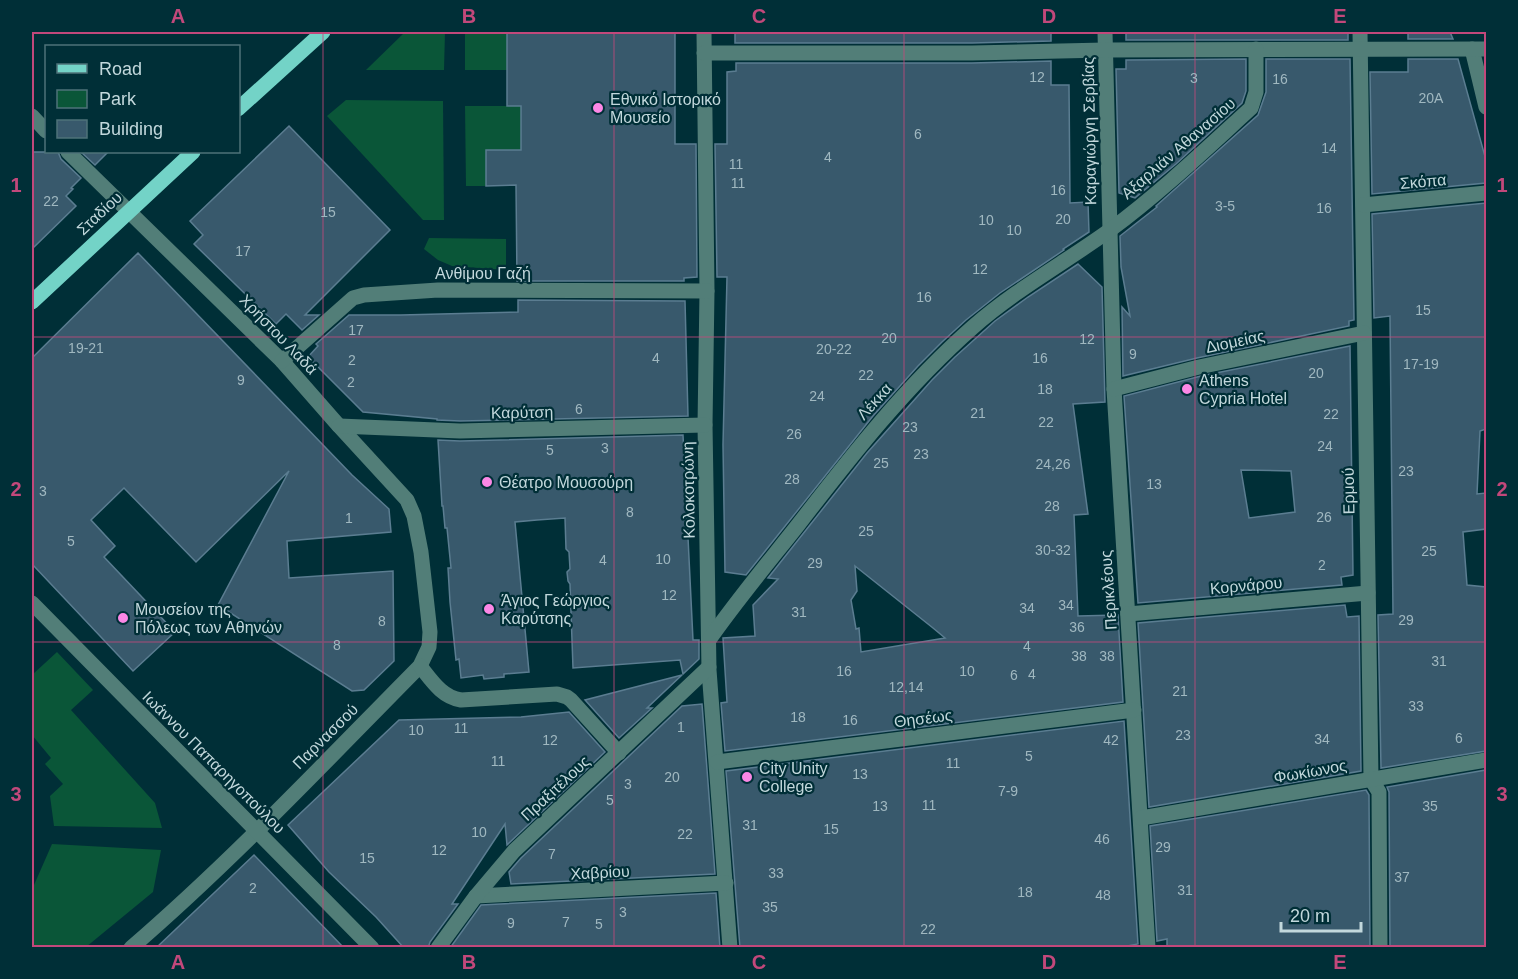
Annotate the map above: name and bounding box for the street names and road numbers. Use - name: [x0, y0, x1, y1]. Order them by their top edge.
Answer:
- street label: Καραγιώργη Σερβίας: [1080, 56, 1099, 205]
- street label: Αξαρλιάν Αθανασίου: [1118, 94, 1239, 203]
- street label: Σκόπα: [1399, 171, 1447, 192]
- street label: Σταδίου: [74, 189, 125, 238]
- street label: Ανθίμου Γαζή: [435, 265, 531, 283]
- street label: Χρήστου Λαδά: [236, 291, 321, 378]
- street label: Διομείας: [1204, 327, 1266, 356]
- street label: Λέκκα: [854, 380, 895, 423]
- street label: Καρύτση: [491, 403, 553, 422]
- street label: Κολοκοτρώνη: [679, 441, 698, 539]
- street label: Ερμού: [1340, 468, 1357, 514]
- street label: Περικλέους: [1097, 549, 1120, 630]
- street label: Κορνάρου: [1209, 574, 1283, 597]
- street label: Ιωάννου Παπαρηγοπούλου: [139, 688, 288, 837]
- street label: Παρνασσού: [289, 700, 361, 772]
- street label: Θησέως: [893, 706, 953, 731]
- street label: Πραξιτέλους: [518, 752, 594, 825]
- street label: Φωκίωνος: [1272, 757, 1348, 786]
- street label: Χαβρίου: [570, 862, 630, 883]

